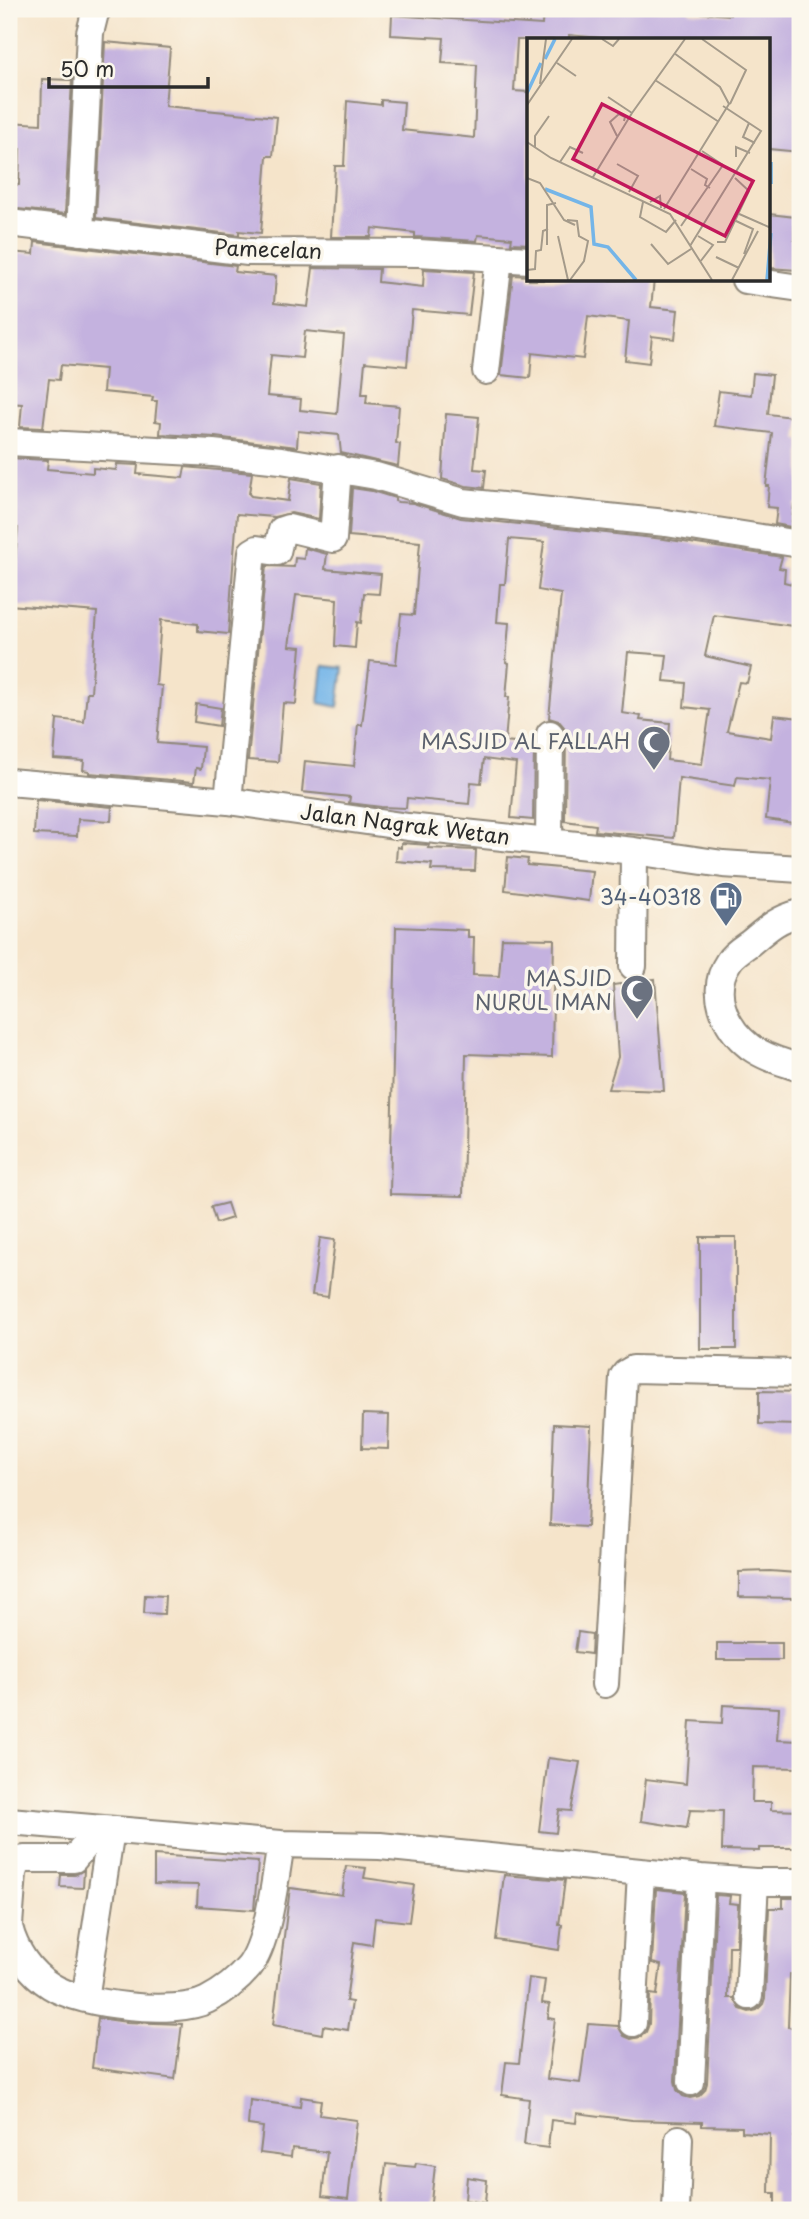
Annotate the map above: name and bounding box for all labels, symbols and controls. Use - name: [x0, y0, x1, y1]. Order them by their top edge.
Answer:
- inset map: [527, 38, 770, 282]
- scale bar: [49, 46, 208, 90]
- text: 50 m: [60, 52, 114, 84]
- street label: Pamecelan: [214, 230, 323, 266]
- mosque icon: MASJID AL FALLAH: [635, 723, 673, 772]
- place label: MASJID AL FALLAH: [421, 724, 630, 756]
- street label: Jalan Nagrak Wetan: [299, 794, 512, 852]
- fuel station icon: 34-40318: [707, 879, 745, 928]
- place label: 34-40318: [600, 880, 702, 912]
- place label: MASJID NURUL IMAN: [475, 961, 612, 1017]
- mosque icon: MASJID NURUL IMAN: [618, 972, 656, 1021]

